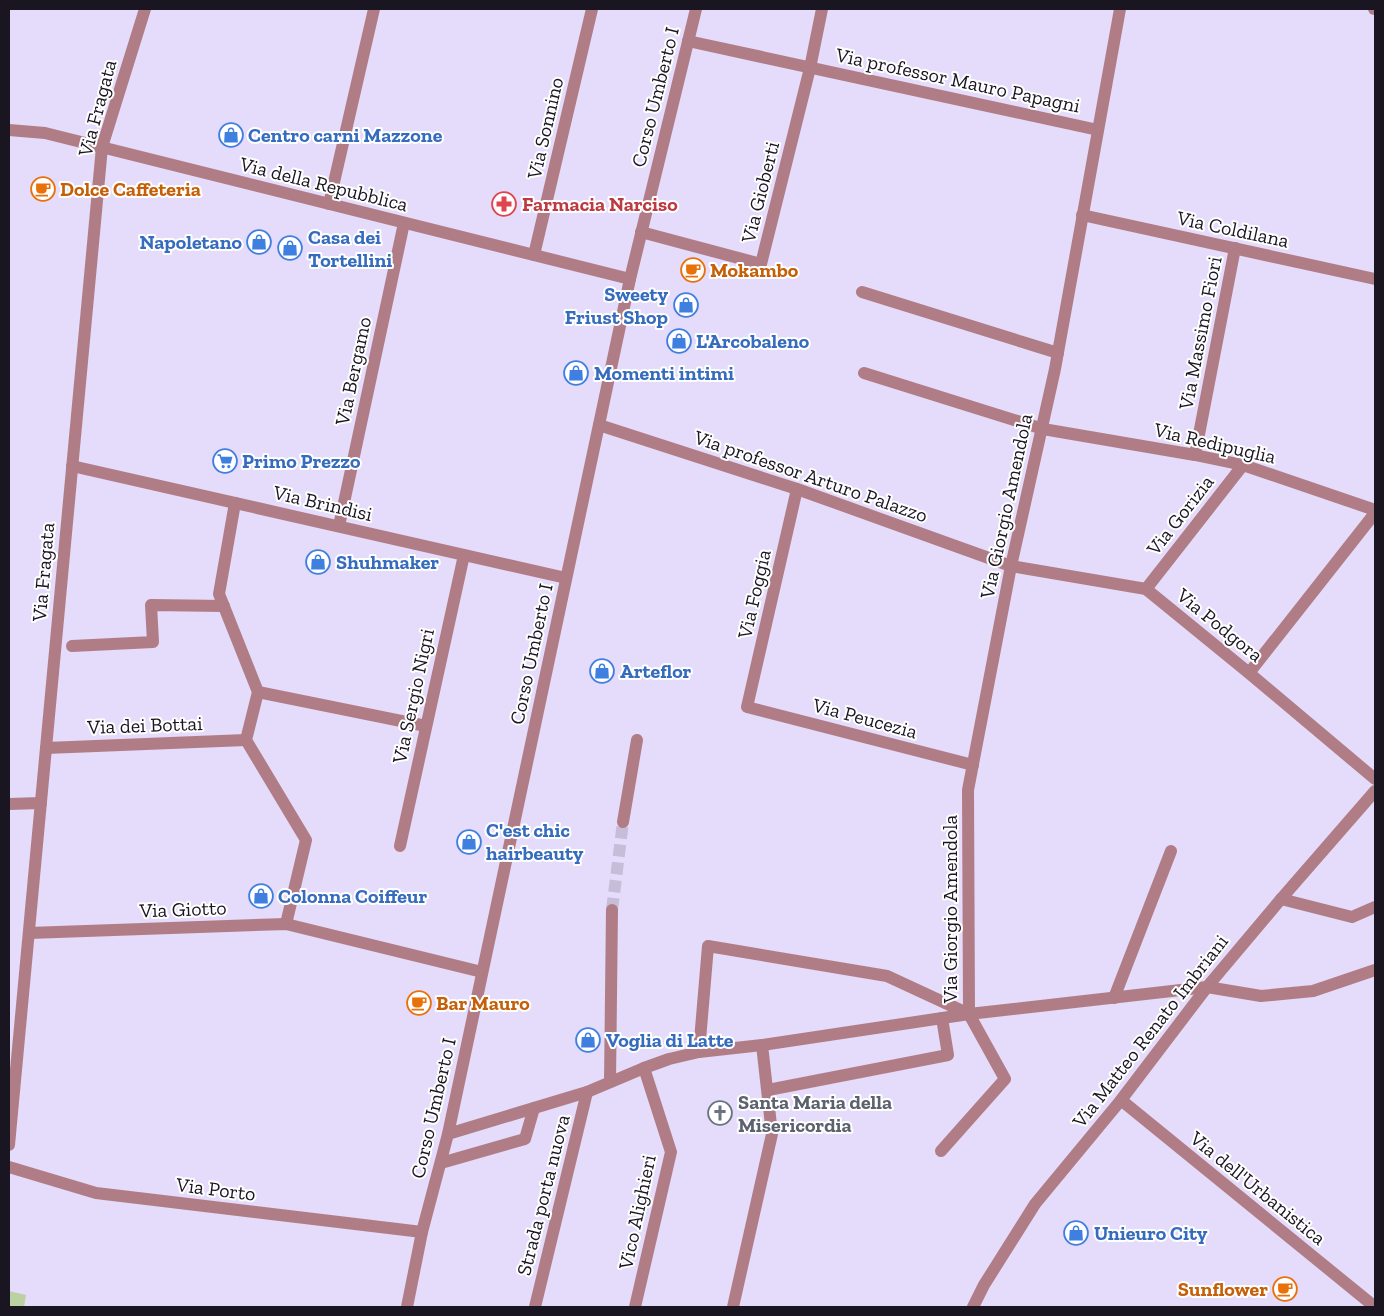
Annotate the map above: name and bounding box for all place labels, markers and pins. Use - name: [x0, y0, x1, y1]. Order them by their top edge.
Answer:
- shop icon: Centro carni Mazzone: [218, 122, 244, 148]
- place label: Centro carni Mazzone: [248, 123, 443, 147]
- cafe icon: Dolce Caffeteria: [30, 176, 56, 202]
- place label: Dolce Caffeteria: [60, 177, 201, 201]
- pharmacy icon: Farmacia Narciso: [491, 191, 517, 217]
- place label: Farmacia Narciso: [522, 192, 678, 216]
- place label: Casa dei Tortellini: [308, 225, 392, 272]
- shop icon: Napoletano: [246, 229, 272, 255]
- place label: Napoletano: [140, 230, 243, 254]
- shop icon: Casa dei Tortellini: [277, 235, 303, 261]
- cafe icon: Mokambo: [680, 257, 706, 283]
- place label: Mokambo: [710, 258, 799, 282]
- place label: Sweety Friust Shop: [565, 282, 668, 329]
- shop icon: Sweety Friust Shop: [673, 292, 699, 318]
- shop icon: L'Arcobaleno: [666, 328, 692, 354]
- place label: L'Arcobaleno: [696, 329, 810, 353]
- shop icon: Momenti intimi: [563, 360, 589, 386]
- place label: Momenti intimi: [594, 361, 734, 385]
- supermarket icon: Primo Prezzo: [212, 448, 238, 474]
- place label: Primo Prezzo: [242, 449, 361, 473]
- shop icon: Shuhmaker: [305, 549, 331, 575]
- place label: Shuhmaker: [336, 550, 439, 574]
- shop icon: Arteflor: [589, 658, 615, 684]
- place label: Arteflor: [620, 659, 692, 683]
- place label: C'est chic hairbeauty: [486, 818, 584, 865]
- shop icon: C'est chic hairbeauty: [456, 829, 482, 855]
- shop icon: Colonna Coiffeur: [248, 883, 274, 909]
- place label: Colonna Coiffeur: [278, 884, 428, 908]
- cafe icon: Bar Mauro: [406, 990, 432, 1016]
- place label: Bar Mauro: [436, 991, 530, 1015]
- shop icon: Voglia di Latte: [575, 1027, 601, 1053]
- place label: Voglia di Latte: [606, 1028, 734, 1052]
- place label: Santa Maria della Misericordia: [738, 1090, 892, 1137]
- church icon: Santa Maria della Misericordia: [707, 1100, 733, 1126]
- shop icon: Unieuro City: [1063, 1220, 1089, 1246]
- place label: Unieuro City: [1094, 1221, 1208, 1245]
- cafe icon: Sunflower: [1272, 1276, 1298, 1302]
- place label: Sunflower: [1178, 1277, 1268, 1301]

